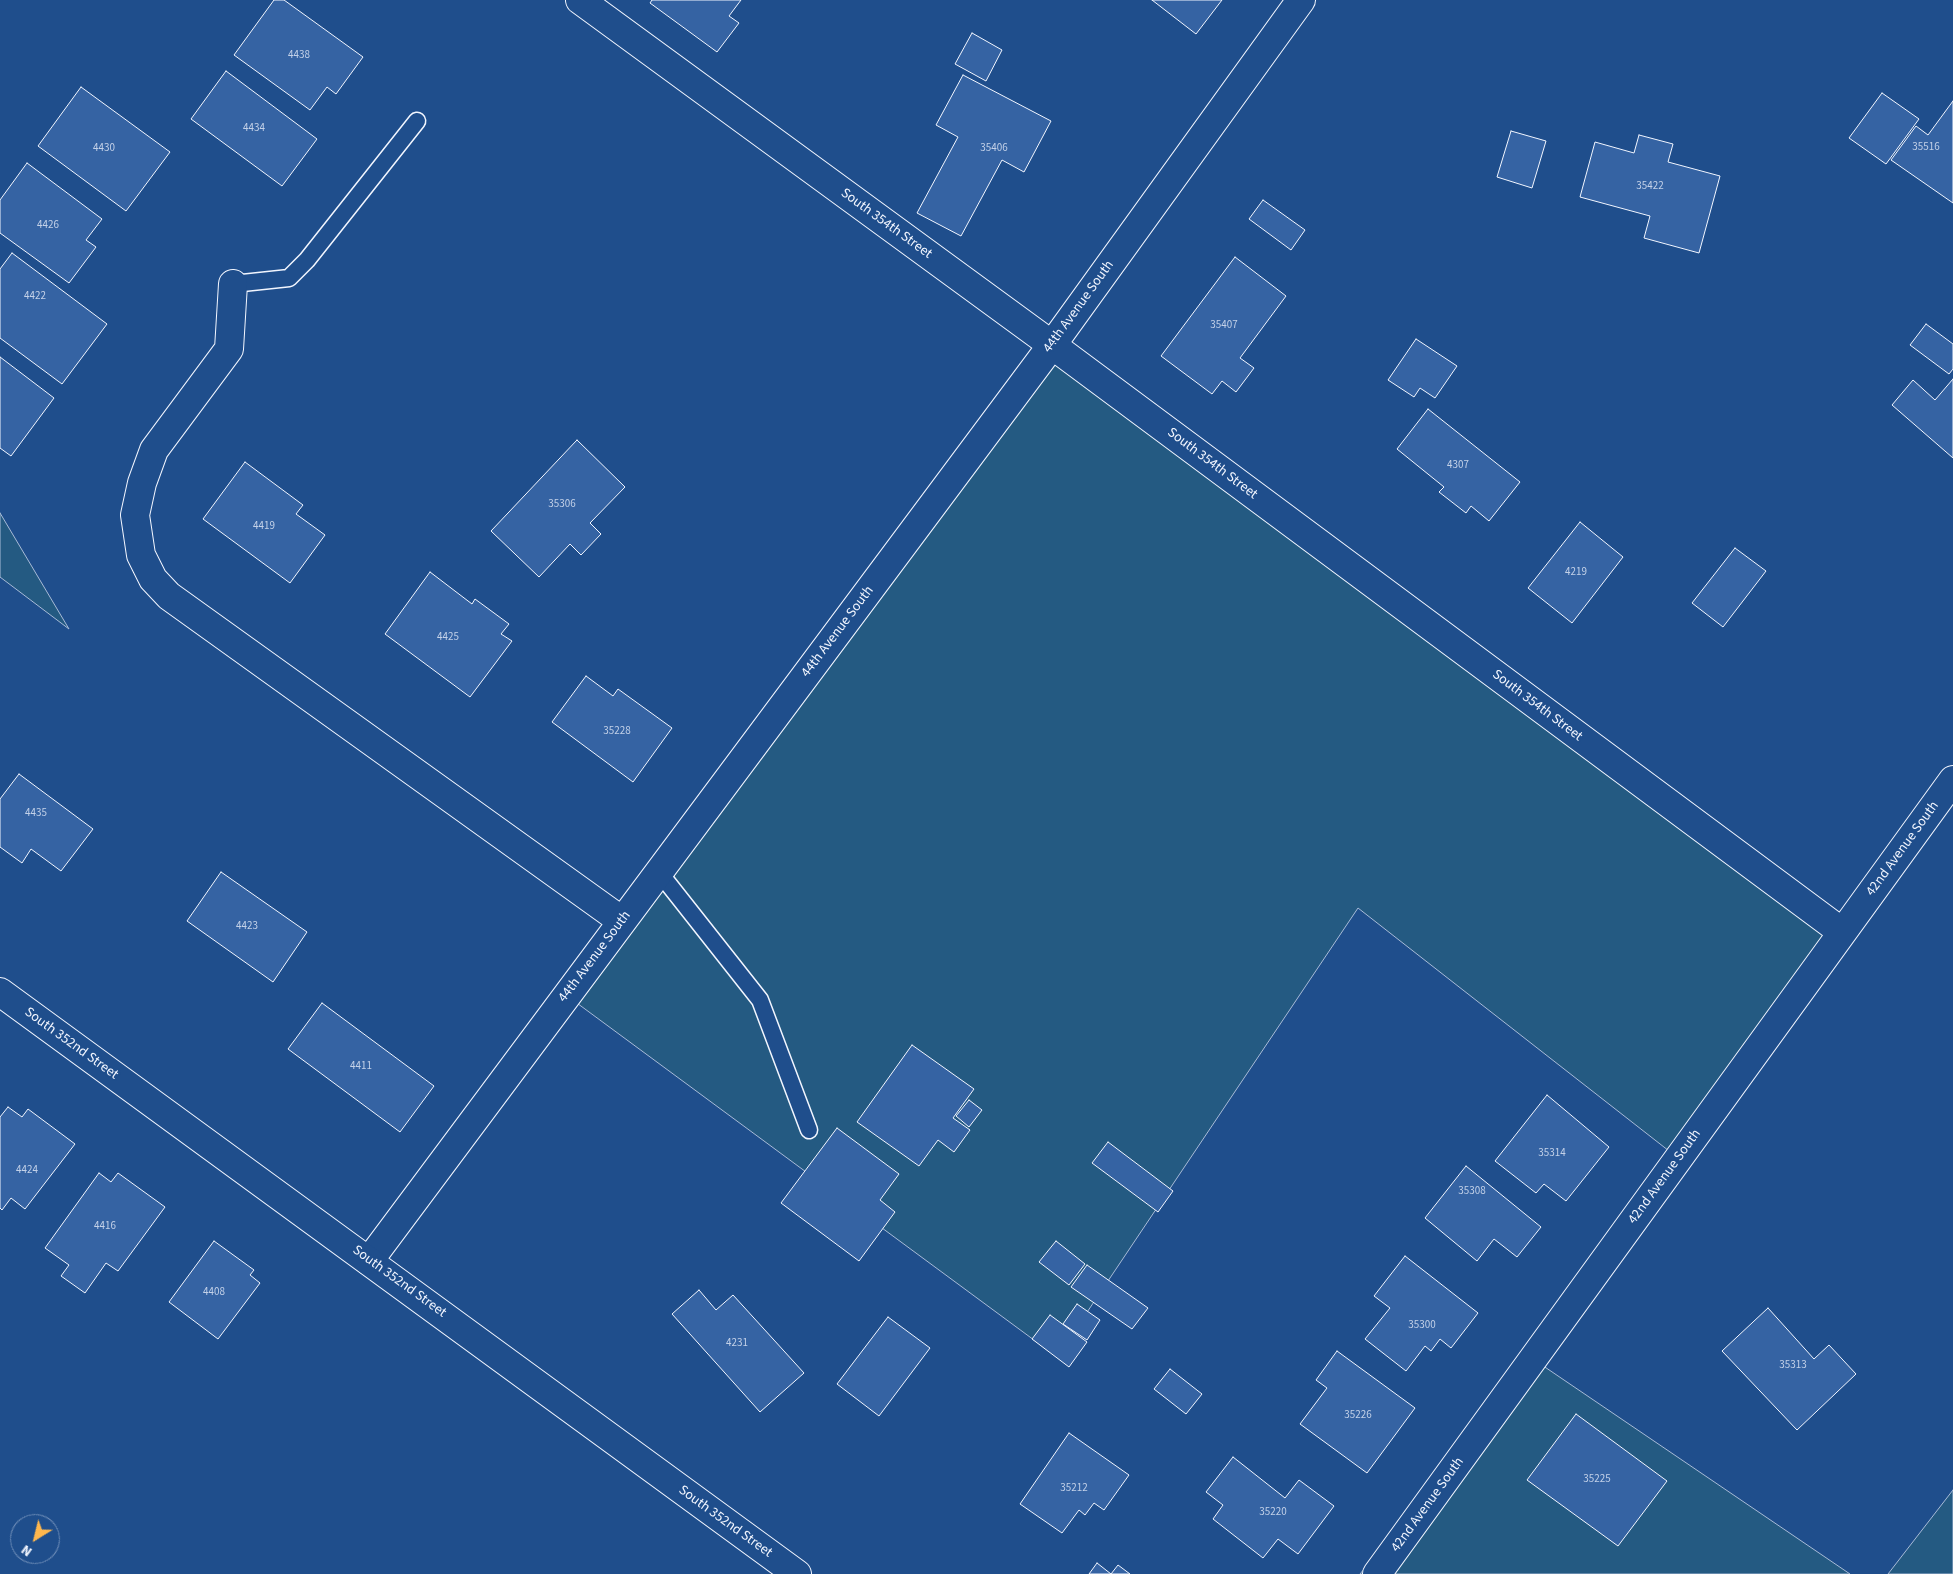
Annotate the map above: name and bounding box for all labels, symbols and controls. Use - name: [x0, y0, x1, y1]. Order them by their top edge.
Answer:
- house number: 4438: [288, 49, 310, 63]
- house number: 4434: [243, 122, 265, 136]
- house number: 35516: [1912, 141, 1940, 155]
- house number: 4430: [93, 142, 115, 156]
- house number: 35406: [980, 142, 1008, 156]
- house number: 35422: [1636, 180, 1664, 194]
- street label: South 354th Street: [837, 185, 935, 263]
- house number: 4426: [37, 219, 59, 233]
- street label: 44th Avenue South: [1040, 258, 1118, 356]
- house number: 4422: [24, 290, 46, 304]
- house number: 35407: [1210, 319, 1238, 333]
- street label: South 354th Street: [1163, 425, 1261, 503]
- house number: 4307: [1447, 459, 1469, 473]
- house number: 35306: [548, 498, 576, 512]
- house number: 4419: [253, 520, 275, 534]
- house number: 4219: [1565, 566, 1587, 580]
- street label: 44th Avenue South: [798, 583, 878, 681]
- house number: 4425: [437, 631, 459, 645]
- street label: South 354th Street: [1488, 667, 1586, 745]
- house number: 35228: [603, 725, 631, 739]
- street label: 42nd Avenue South: [1863, 798, 1943, 900]
- house number: 4435: [25, 807, 47, 821]
- street label: 44th Avenue South: [555, 908, 635, 1006]
- house number: 4423: [236, 920, 258, 934]
- street label: South 352nd Street: [21, 1004, 121, 1084]
- house number: 4411: [350, 1060, 372, 1074]
- street label: 42nd Avenue South: [1625, 1126, 1705, 1228]
- house number: 35314: [1538, 1147, 1566, 1161]
- house number: 4424: [16, 1164, 38, 1178]
- house number: 35308: [1458, 1185, 1486, 1199]
- house number: 4416: [94, 1220, 116, 1234]
- street label: South 352nd Street: [349, 1242, 449, 1322]
- house number: 4408: [203, 1286, 225, 1300]
- house number: 35300: [1408, 1319, 1436, 1333]
- house number: 4231: [726, 1337, 748, 1351]
- house number: 35313: [1779, 1359, 1807, 1373]
- house number: 35226: [1344, 1409, 1372, 1423]
- street label: 42nd Avenue South: [1388, 1454, 1468, 1556]
- house number: 35225: [1583, 1473, 1611, 1487]
- street label: South 352nd Street: [675, 1482, 775, 1562]
- house number: 35212: [1060, 1482, 1088, 1496]
- house number: 35220: [1259, 1506, 1287, 1520]
- north arrow: [10, 1514, 60, 1564]
- text: N: [17, 1539, 36, 1561]

